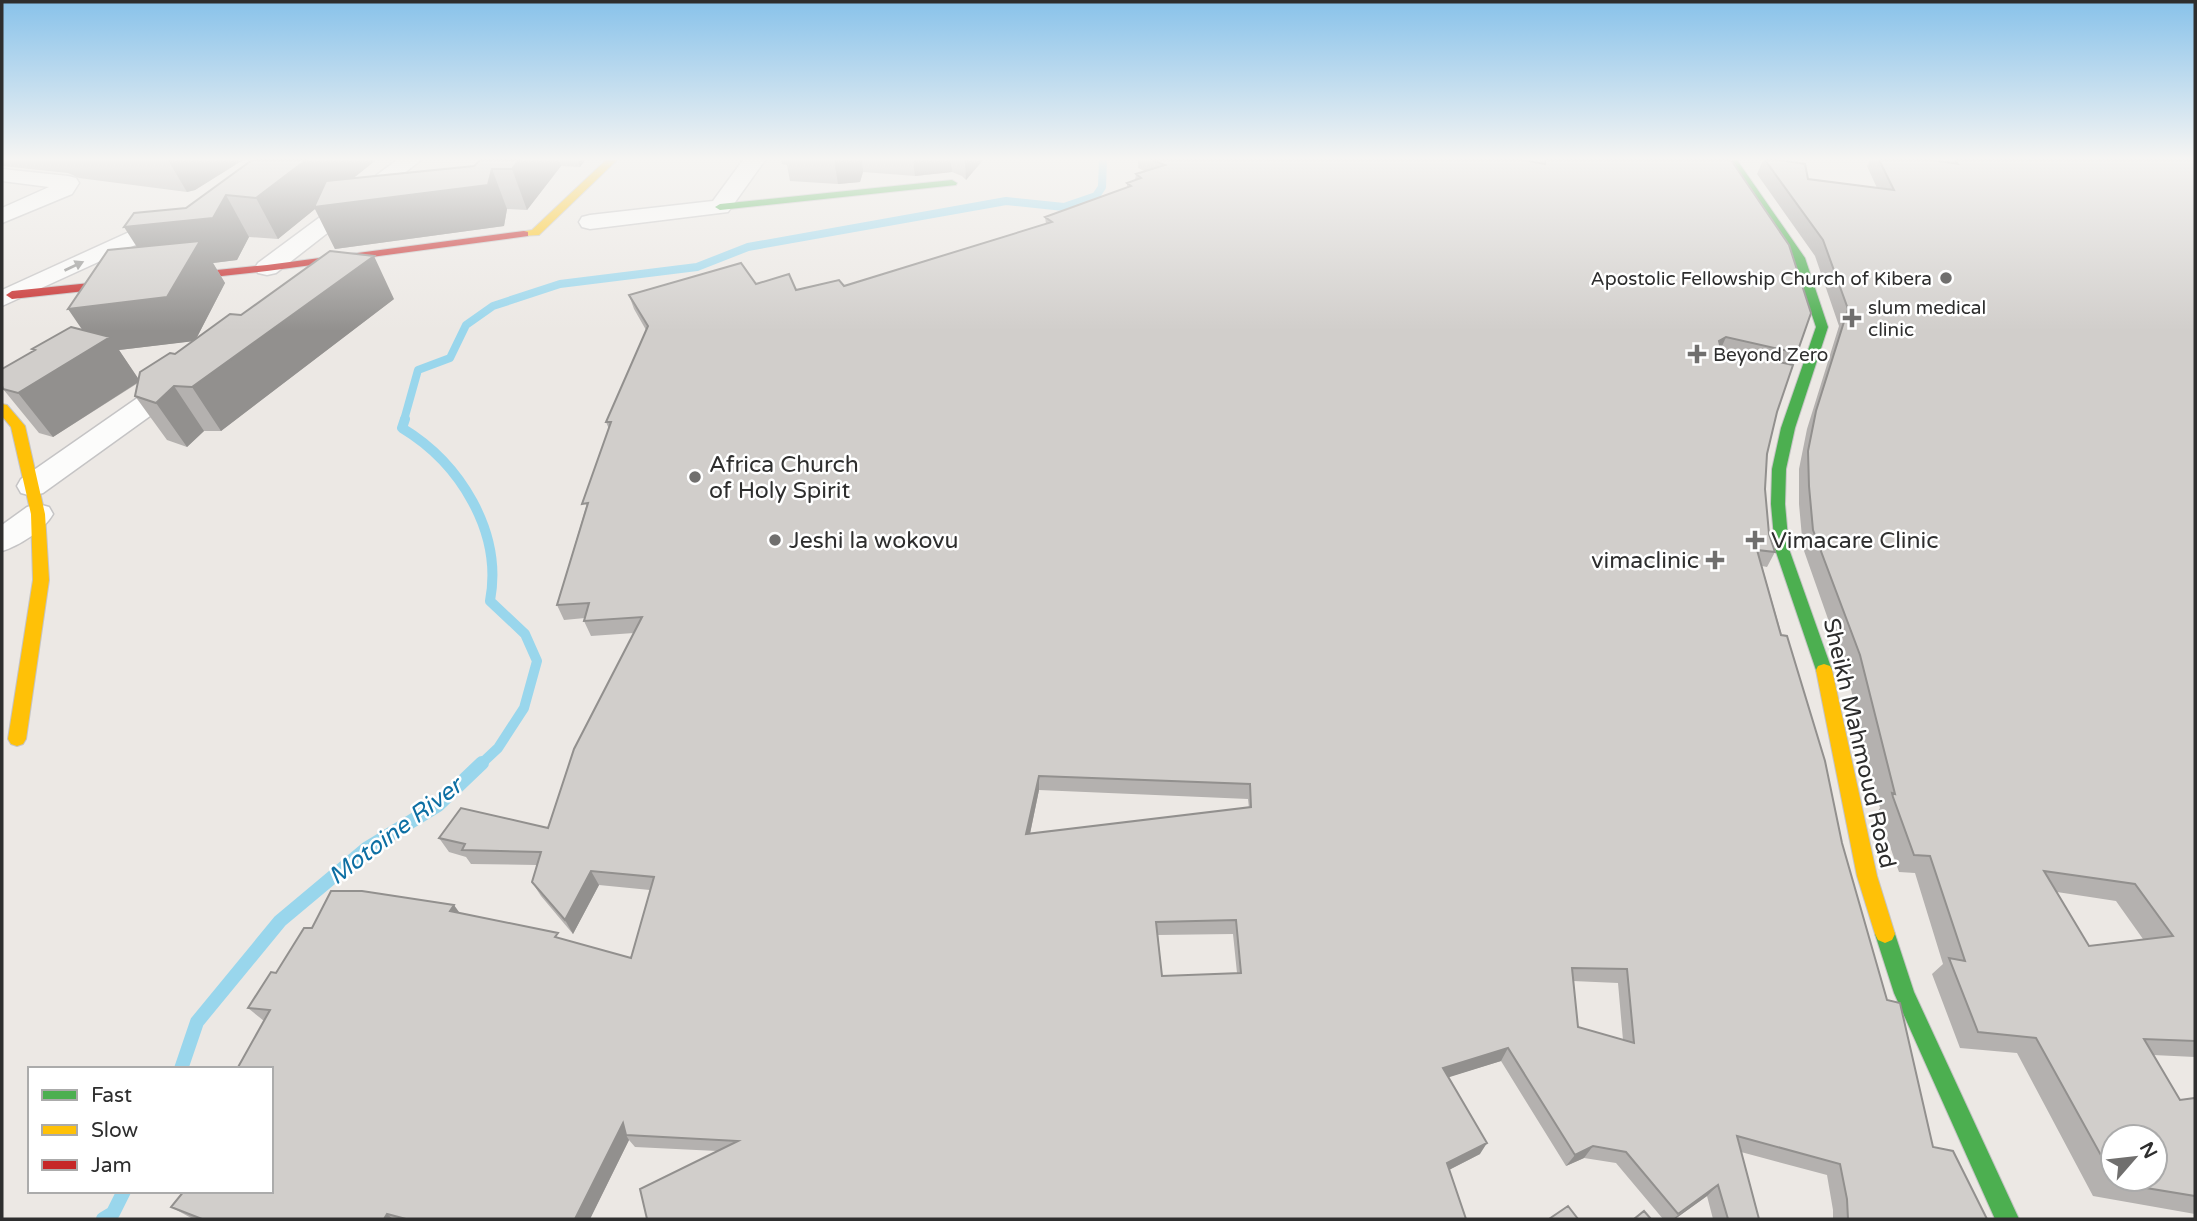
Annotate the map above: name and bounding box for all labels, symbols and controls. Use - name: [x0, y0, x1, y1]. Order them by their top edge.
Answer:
- one-way arrow: [64, 260, 84, 272]
- place label: Apostolic Fellowship Church of Kibera: [1591, 268, 1932, 290]
- marker: Apostolic Fellowship Church of Kibera: [1938, 270, 1954, 286]
- place label: slum medical clinic: [1868, 297, 1986, 341]
- marker: slum medical clinic: [1842, 308, 1862, 328]
- marker: Beyond Zero: [1687, 344, 1707, 364]
- place label: Beyond Zero: [1713, 344, 1828, 366]
- place label: Africa Church of Holy Spirit: [709, 451, 859, 505]
- marker: Africa Church of Holy Spirit: [687, 469, 703, 485]
- place label: Jeshi la wokovu: [789, 527, 959, 555]
- place label: Vimacare Clinic: [1771, 527, 1939, 555]
- marker: Vimacare Clinic: [1745, 530, 1765, 550]
- marker: Jeshi la wokovu: [767, 532, 783, 548]
- place label: vimaclinic: [1591, 547, 1699, 575]
- marker: vimaclinic: [1705, 550, 1725, 570]
- street label: Sheikh Mahmoud Road: [1817, 615, 1901, 871]
- water label: Motoine River: [323, 770, 470, 891]
- legend: [28, 1067, 273, 1193]
- text: Fast: [91, 1083, 132, 1108]
- text: Slow: [91, 1118, 139, 1143]
- north arrow: [2099, 1123, 2169, 1193]
- text: N: [2135, 1139, 2161, 1162]
- text: Jam: [91, 1153, 132, 1178]

